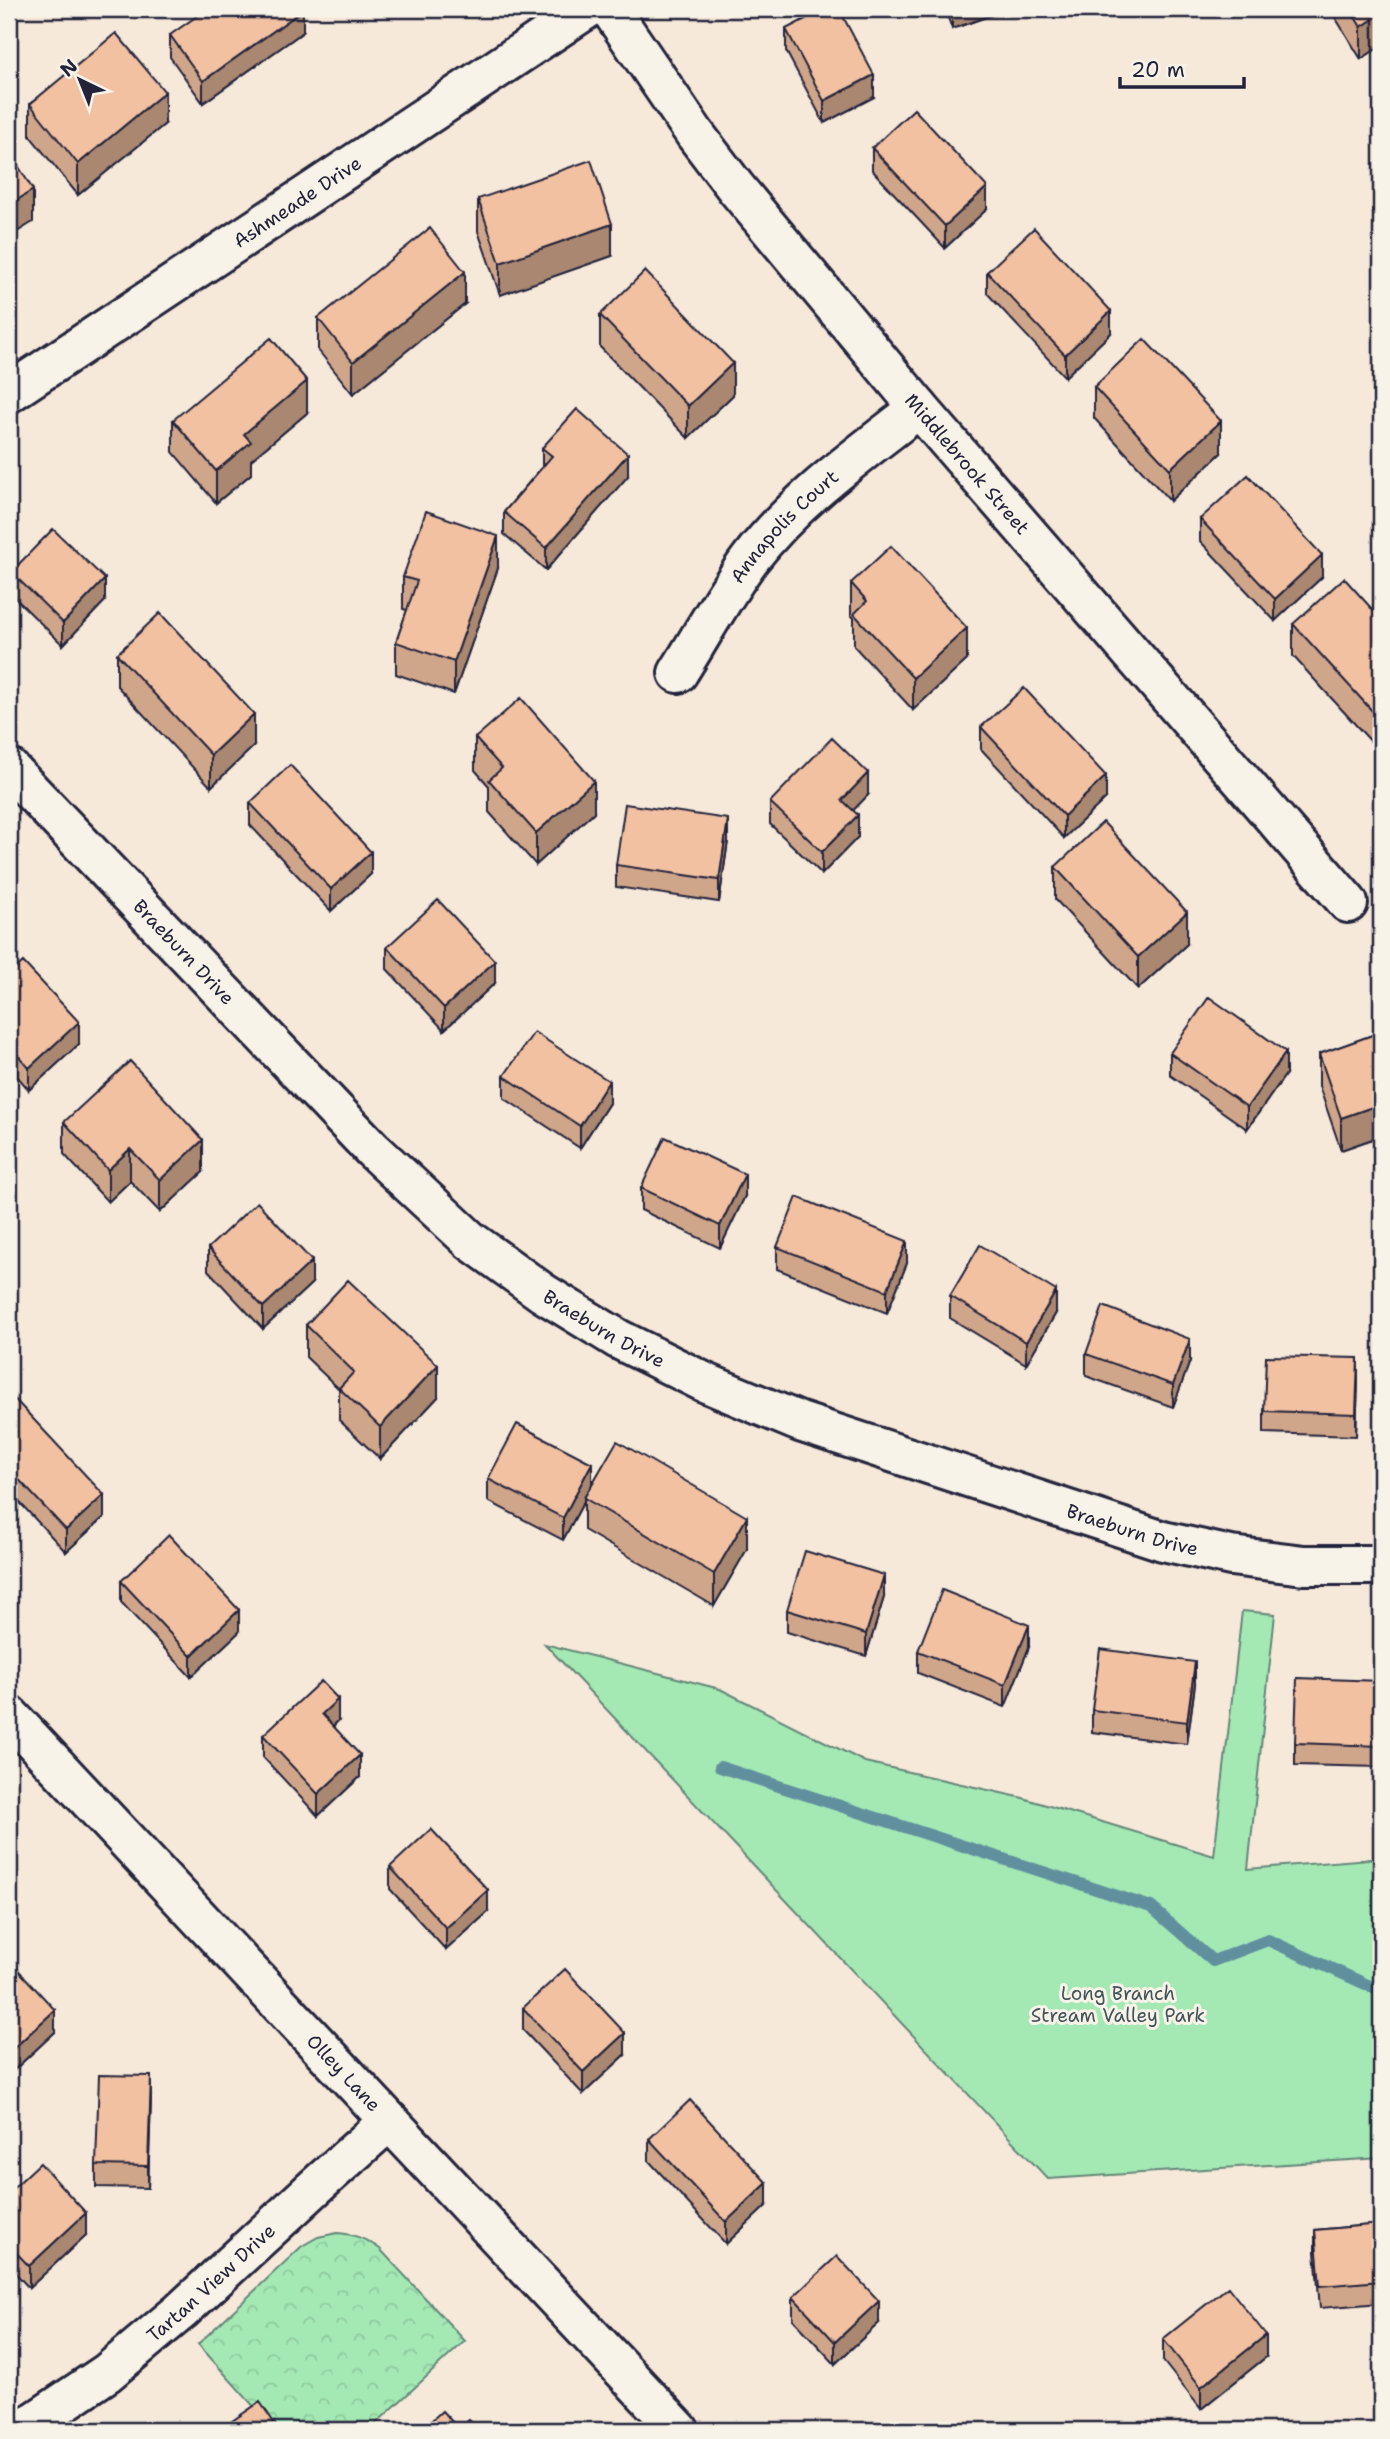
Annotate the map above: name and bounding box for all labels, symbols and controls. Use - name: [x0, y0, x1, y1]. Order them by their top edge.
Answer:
- north arrow: [46, 46, 116, 116]
- scale bar: [1120, 46, 1245, 90]
- text: N: [55, 54, 83, 82]
- text: 20 m: [1131, 56, 1185, 84]
- street label: Ashmeade Drive: [228, 150, 366, 253]
- street label: Middlebrook Street: [900, 388, 1035, 540]
- street label: Annapolis Court: [724, 464, 843, 588]
- street label: Braeburn Drive: [128, 894, 240, 1010]
- street label: Braeburn Drive: [539, 1284, 669, 1373]
- street label: Braeburn Drive: [1064, 1498, 1201, 1561]
- park label: Long Branch Stream Valley Park: [1031, 1981, 1205, 2028]
- street label: Olley Lane: [302, 2028, 387, 2117]
- street label: Tartan View Drive: [141, 2218, 280, 2347]

